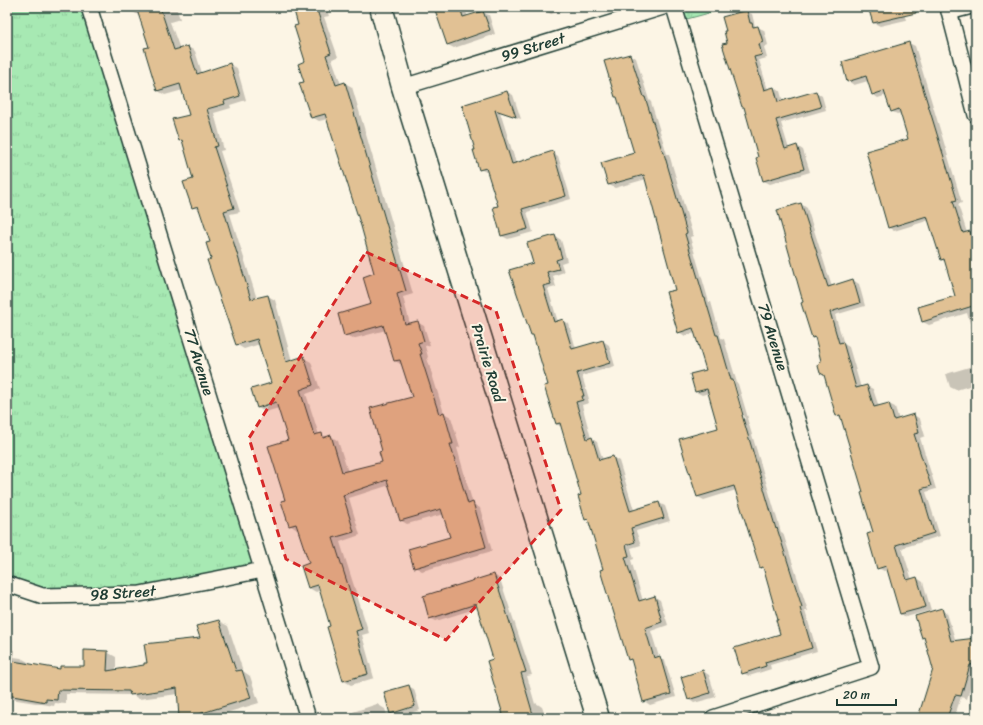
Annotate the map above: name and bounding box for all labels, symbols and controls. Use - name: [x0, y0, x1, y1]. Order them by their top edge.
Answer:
- street label: 99 Street: [498, 25, 569, 69]
- street label: 79 Avenue: [750, 300, 796, 374]
- street label: Prairie Road: [464, 320, 513, 407]
- street label: 77 Avenue: [176, 325, 222, 399]
- street label: 98 Street: [89, 578, 158, 608]
- scale bar: [837, 681, 896, 707]
- text: 20 m: [843, 684, 870, 706]

